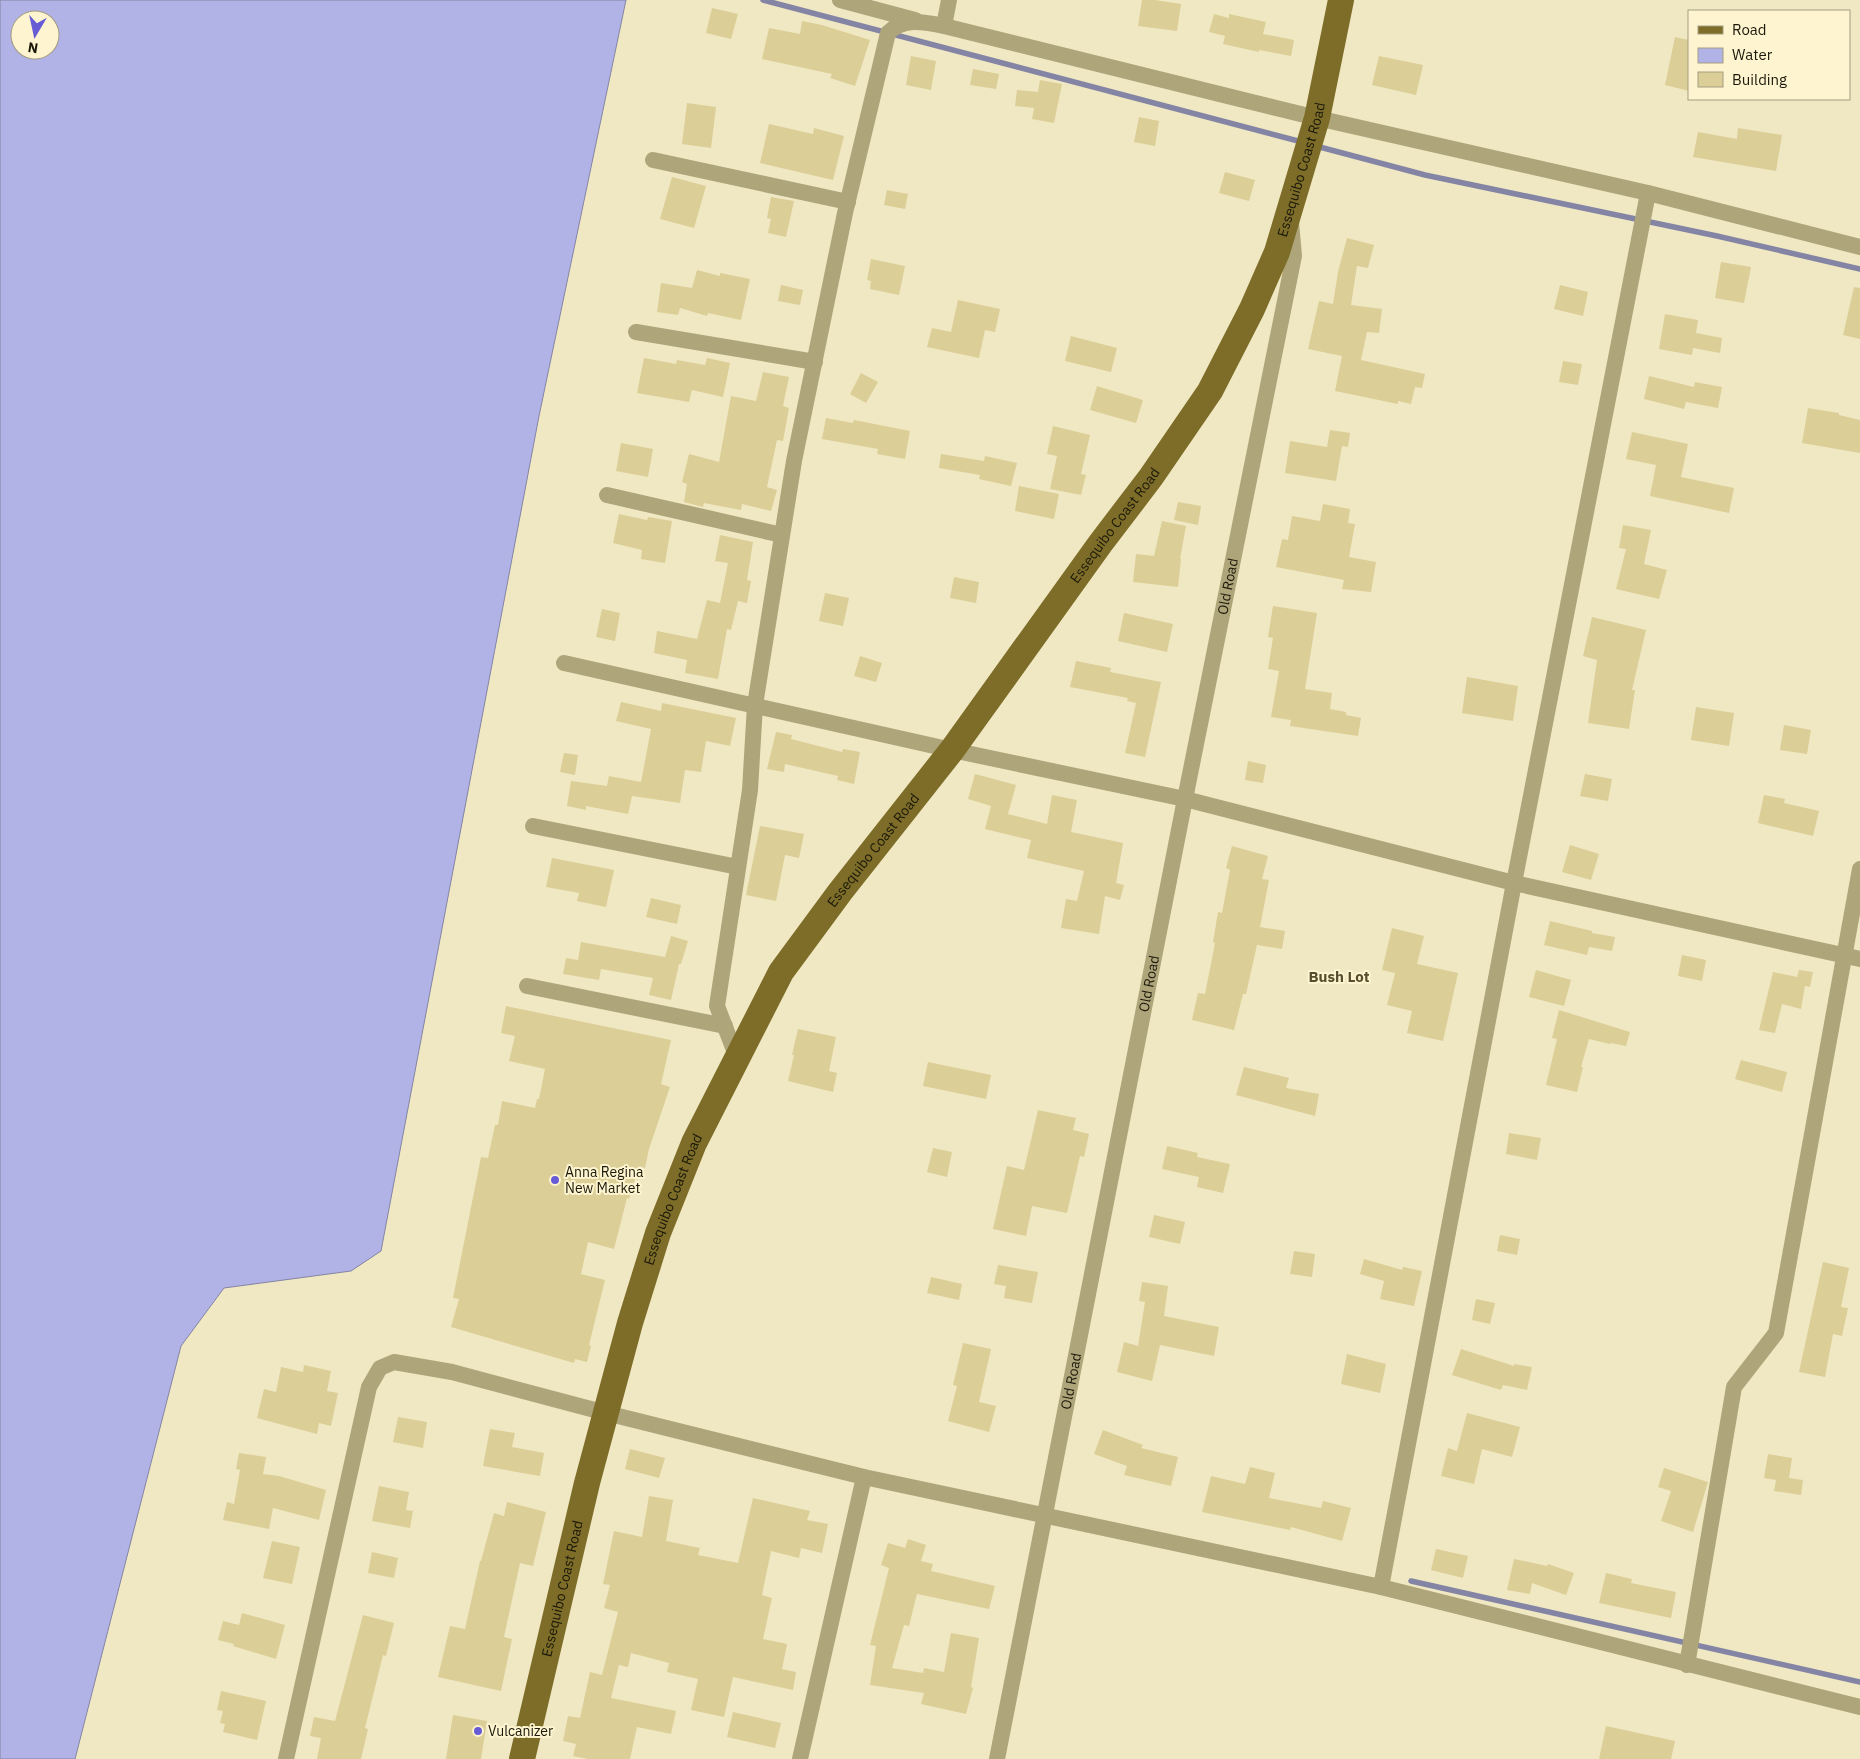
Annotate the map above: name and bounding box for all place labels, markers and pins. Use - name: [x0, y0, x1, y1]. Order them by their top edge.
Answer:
- place label: Anna Regina New Market: [565, 1163, 644, 1197]
- marker: Anna Regina New Market: [549, 1174, 561, 1186]
- place label: Vulcanizer: [488, 1722, 553, 1740]
- marker: Vulcanizer: [472, 1725, 484, 1737]

